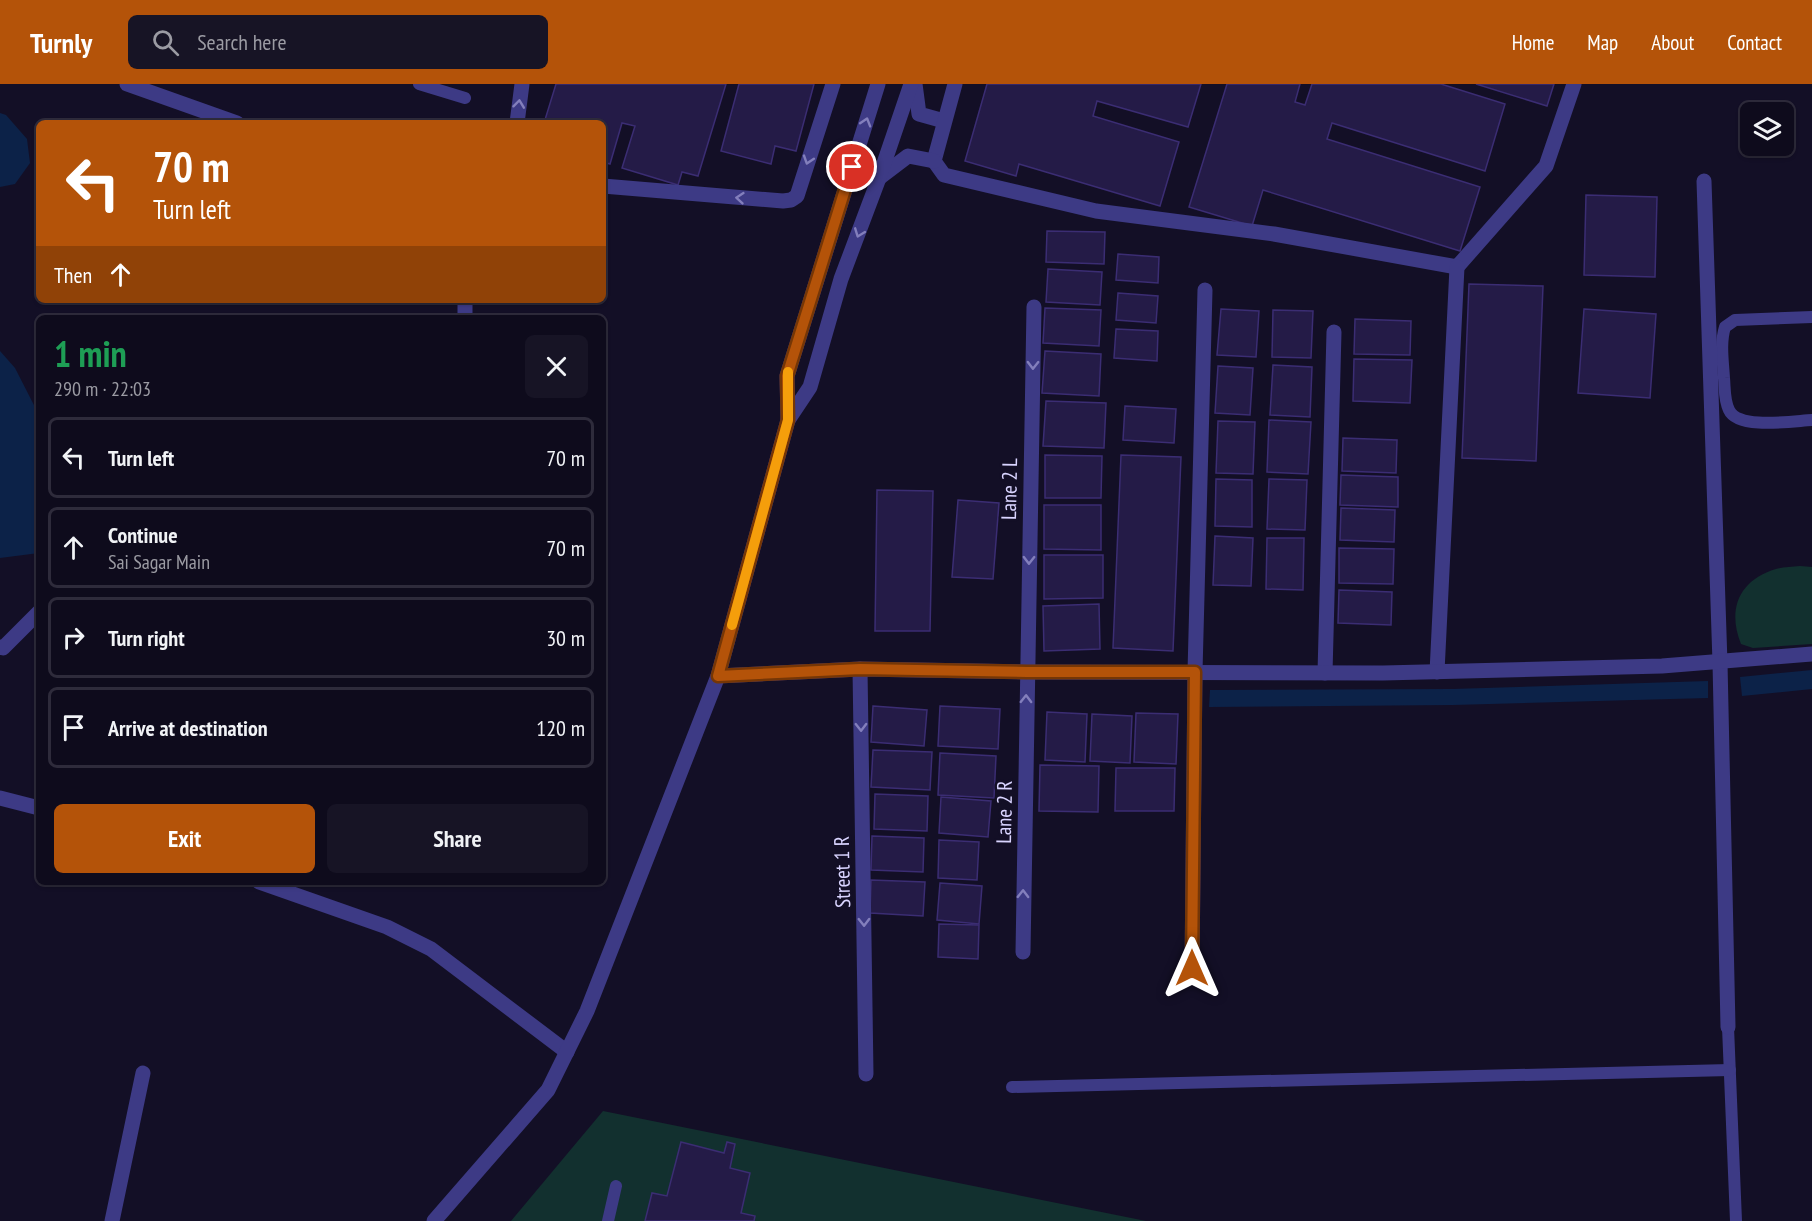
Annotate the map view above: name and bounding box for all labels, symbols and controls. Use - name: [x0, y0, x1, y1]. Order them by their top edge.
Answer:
- search box: [128, 15, 548, 69]
- text: Turnly: [30, 24, 92, 61]
- icon: search: [149, 26, 182, 59]
- text: Search here: [197, 28, 287, 56]
- text: Home: [1512, 29, 1554, 56]
- text: Map: [1587, 29, 1618, 56]
- text: About: [1651, 29, 1694, 56]
- text: Contact: [1727, 29, 1782, 56]
- one-way arrow: [513, 99, 525, 108]
- map controls: [1740, 102, 1794, 156]
- button: layers: [1740, 102, 1794, 156]
- one-way arrow: [859, 117, 872, 128]
- text: 70 m: [153, 139, 230, 194]
- pin: [826, 141, 877, 192]
- icon: left: [54, 144, 132, 222]
- icon: arrive: [835, 150, 868, 183]
- one-way arrow: [803, 154, 815, 165]
- text: Turn left: [153, 192, 231, 226]
- one-way arrow: [735, 192, 744, 205]
- one-way arrow: [853, 227, 866, 238]
- icon: ahead: [104, 258, 137, 291]
- text: Then: [54, 261, 92, 289]
- text: 1 min: [54, 330, 127, 377]
- button: close: [525, 335, 588, 398]
- one-way arrow: [1027, 361, 1039, 370]
- text: 290 m · 22:03: [54, 376, 151, 402]
- icon: left: [57, 441, 90, 474]
- text: Turn left: [108, 444, 174, 472]
- text: 70 m: [546, 444, 585, 472]
- street label: Lane 2 L: [995, 458, 1023, 520]
- text: Continue: [108, 521, 178, 549]
- icon: ahead: [57, 531, 90, 564]
- text: 70 m: [546, 534, 585, 562]
- text: Sai Sagar Main: [108, 549, 210, 575]
- one-way arrow: [1023, 556, 1035, 565]
- icon: right: [57, 621, 90, 654]
- text: Turn right: [108, 624, 185, 652]
- text: 30 m: [546, 624, 585, 652]
- one-way arrow: [1020, 695, 1032, 704]
- icon: arrive: [57, 711, 90, 744]
- text: Arrive at destination: [108, 714, 268, 742]
- text: 120 m: [536, 714, 585, 742]
- one-way arrow: [854, 723, 867, 732]
- street label: Lane 2 R: [990, 780, 1018, 844]
- button: Exit: [54, 804, 315, 873]
- button: Share: [327, 804, 588, 873]
- street label: Street 1 R: [828, 836, 856, 908]
- one-way arrow: [1017, 889, 1030, 898]
- one-way arrow: [858, 918, 870, 927]
- position arrow: [1160, 936, 1224, 1000]

